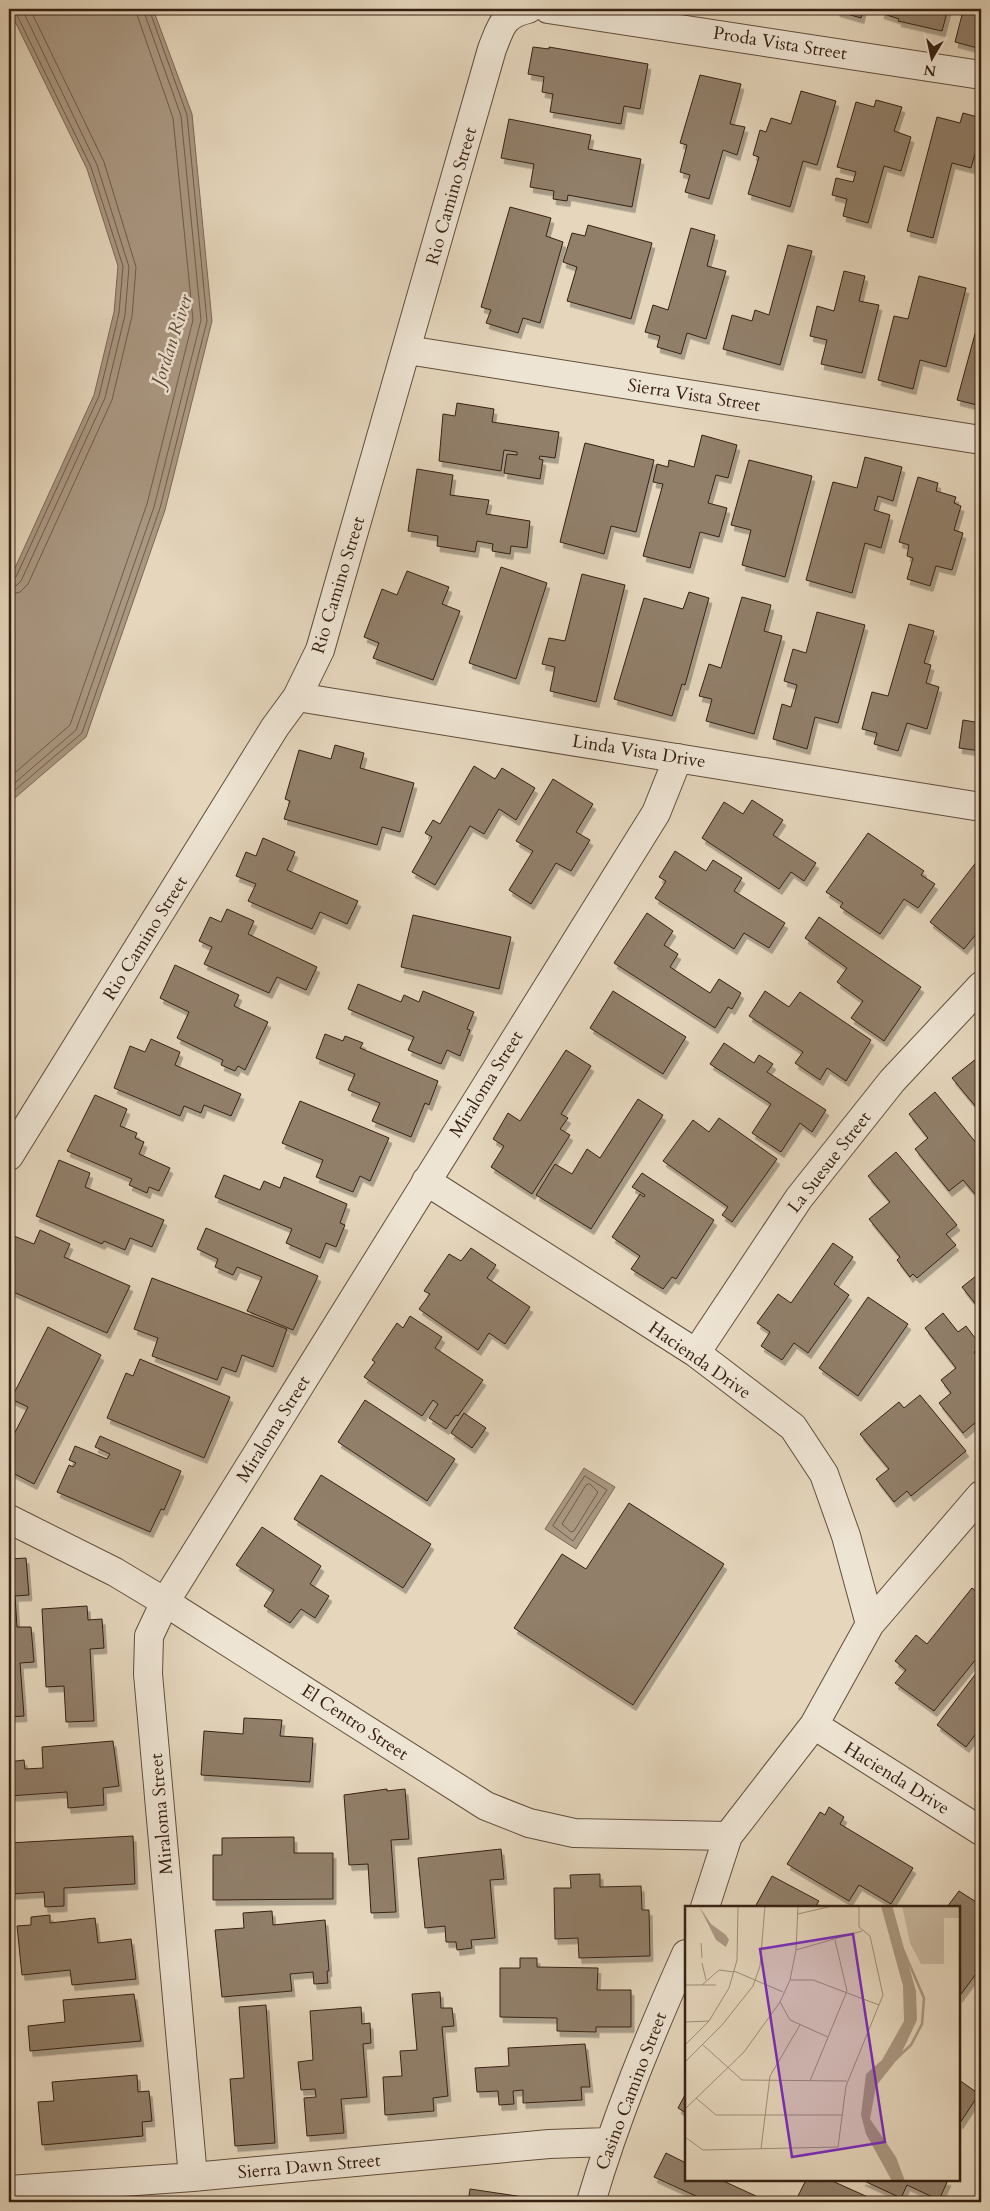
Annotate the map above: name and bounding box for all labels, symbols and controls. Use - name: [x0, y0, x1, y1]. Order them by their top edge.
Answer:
- street label: Proda Vista Street: [711, 21, 849, 66]
- north arrow: [908, 32, 958, 82]
- text: N: [923, 60, 938, 81]
- street label: Rio Camino Street: [420, 124, 483, 268]
- water label: Jordan River: [144, 291, 199, 393]
- street label: Sierra Vista Street: [626, 373, 762, 418]
- street label: Rio Camino Street: [306, 513, 371, 657]
- street label: Linda Vista Drive: [571, 729, 707, 774]
- street label: Rio Camino Street: [97, 871, 194, 1005]
- street label: Miraloma Street: [444, 1026, 529, 1143]
- street label: La Suesue Street: [782, 1106, 877, 1218]
- street label: Hacienda Drive: [643, 1316, 756, 1405]
- street label: Miraloma Street: [231, 1371, 316, 1488]
- street label: El Centro Street: [296, 1678, 413, 1767]
- street label: Hacienda Drive: [839, 1736, 954, 1821]
- street label: Miraloma Street: [144, 1752, 179, 1876]
- inset map: [685, 1906, 960, 2181]
- street label: Casino Camino Street: [590, 2008, 673, 2174]
- street label: Sierra Dawn Street: [237, 2148, 382, 2185]

